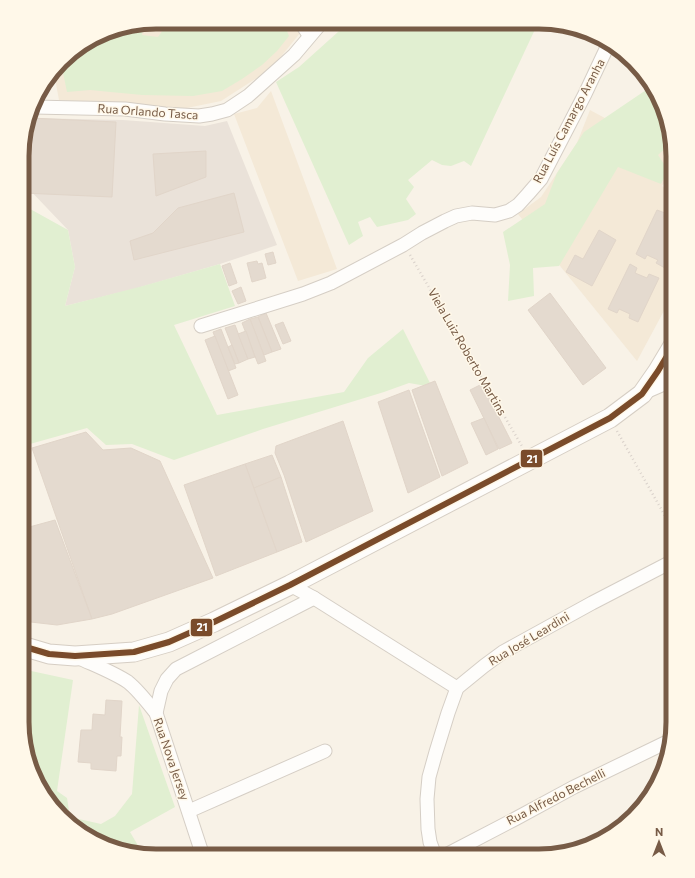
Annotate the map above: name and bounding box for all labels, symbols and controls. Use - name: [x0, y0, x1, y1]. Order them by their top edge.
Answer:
- street label: Rua Luís Camargo Aranha: [529, 56, 607, 185]
- street label: Rua Orlando Tasca: [97, 100, 199, 122]
- street label: Viela Luiz Roberto Martins: [426, 286, 510, 417]
- line badge: 21: [520, 449, 543, 468]
- text: 21: [526, 452, 538, 465]
- street label: Rua José Leardini: [485, 608, 572, 669]
- line badge: 21: [190, 618, 213, 637]
- text: 21: [196, 620, 208, 633]
- street label: Rua Nova Jersey: [150, 716, 193, 802]
- street label: Rua Alfredo Bechelli: [504, 765, 607, 827]
- north arrow: [639, 822, 679, 862]
- text: N: [655, 825, 663, 838]

